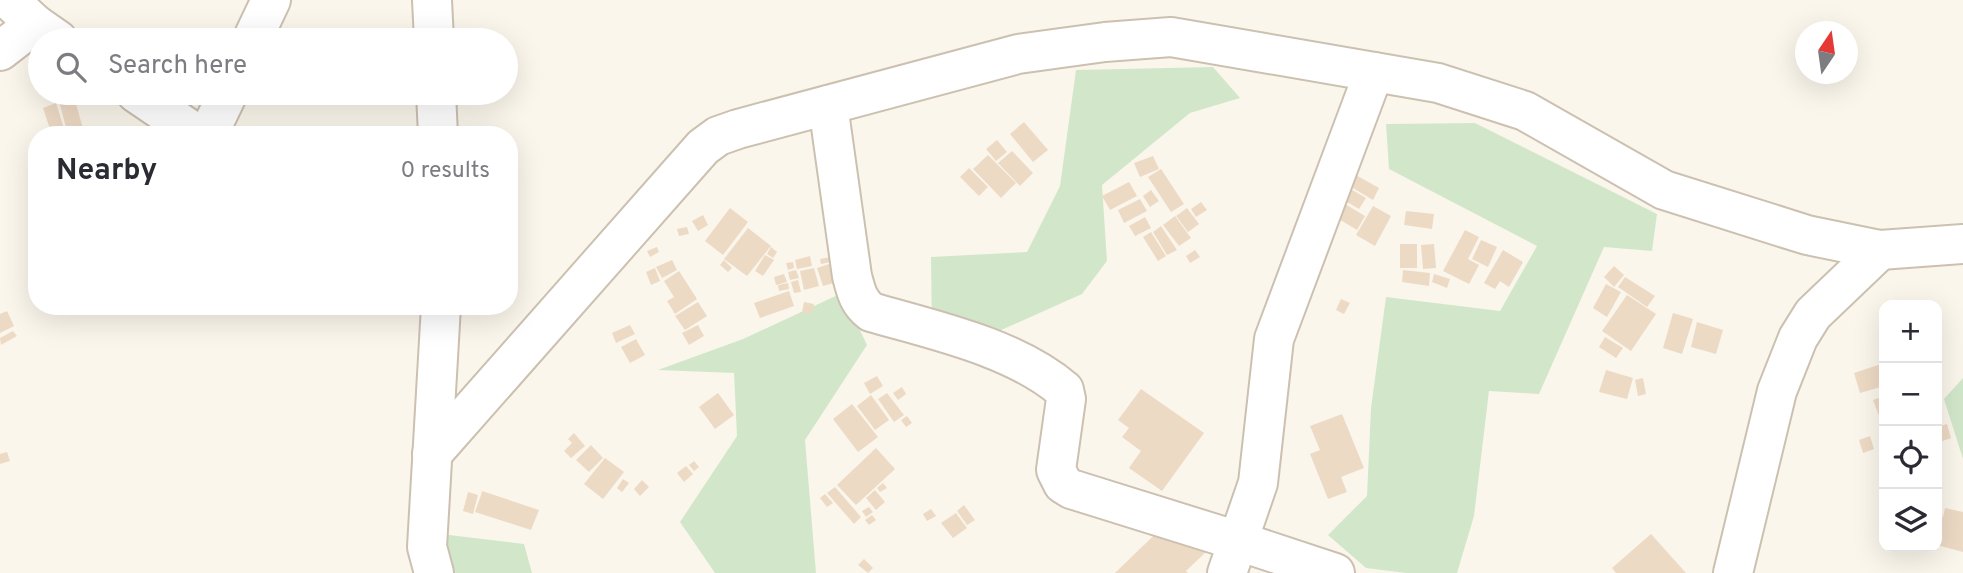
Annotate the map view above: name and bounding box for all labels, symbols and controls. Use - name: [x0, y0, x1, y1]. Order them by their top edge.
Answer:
- north arrow: [1795, 21, 1858, 84]
- search box: [28, 28, 518, 105]
- icon: search: [52, 48, 90, 86]
- text: Search here: [108, 50, 247, 83]
- text: Nearby: [56, 153, 157, 190]
- text: 0 results: [401, 157, 490, 186]
- map controls: [1879, 300, 1942, 552]
- button: +: [1879, 300, 1942, 363]
- button: −: [1879, 363, 1942, 426]
- button: locate: [1879, 426, 1942, 489]
- button: layers: [1879, 489, 1942, 552]

